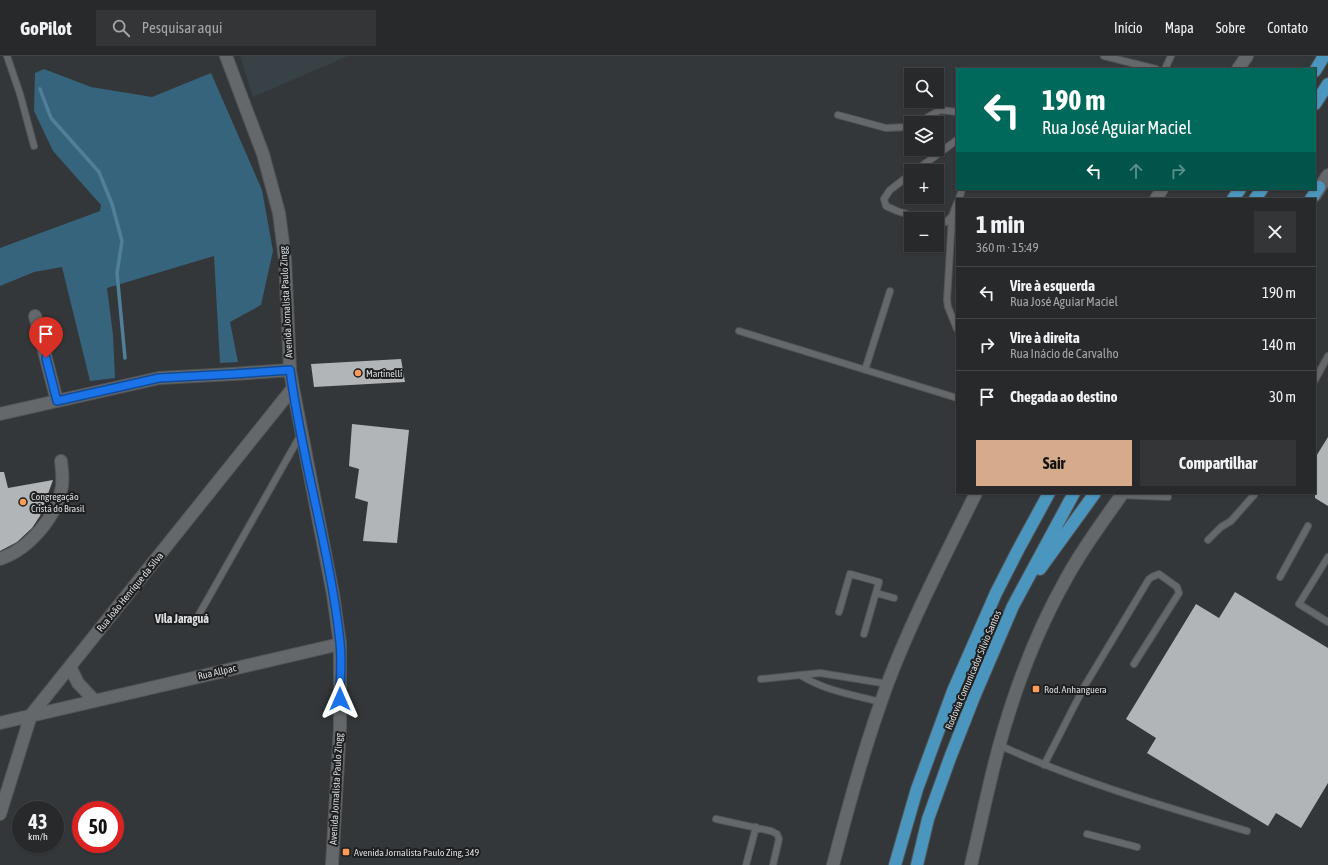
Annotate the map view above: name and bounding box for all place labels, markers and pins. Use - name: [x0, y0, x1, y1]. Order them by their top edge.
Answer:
- pin: [29, 317, 63, 358]
- marker: Martinelli: [353, 368, 363, 378]
- place label: Martinelli: [366, 368, 402, 379]
- place label: Congregação Cristã do Brasil: [31, 491, 85, 514]
- marker: Congregação Cristã do Brasil: [18, 497, 28, 507]
- marker: Rod. Anhanguera: [1031, 684, 1041, 694]
- place label: Rod. Anhanguera: [1044, 684, 1107, 695]
- marker: Avenida Jornalista Paulo Zing, 349: [341, 847, 351, 857]
- place label: Avenida Jornalista Paulo Zing, 349: [354, 847, 479, 858]

